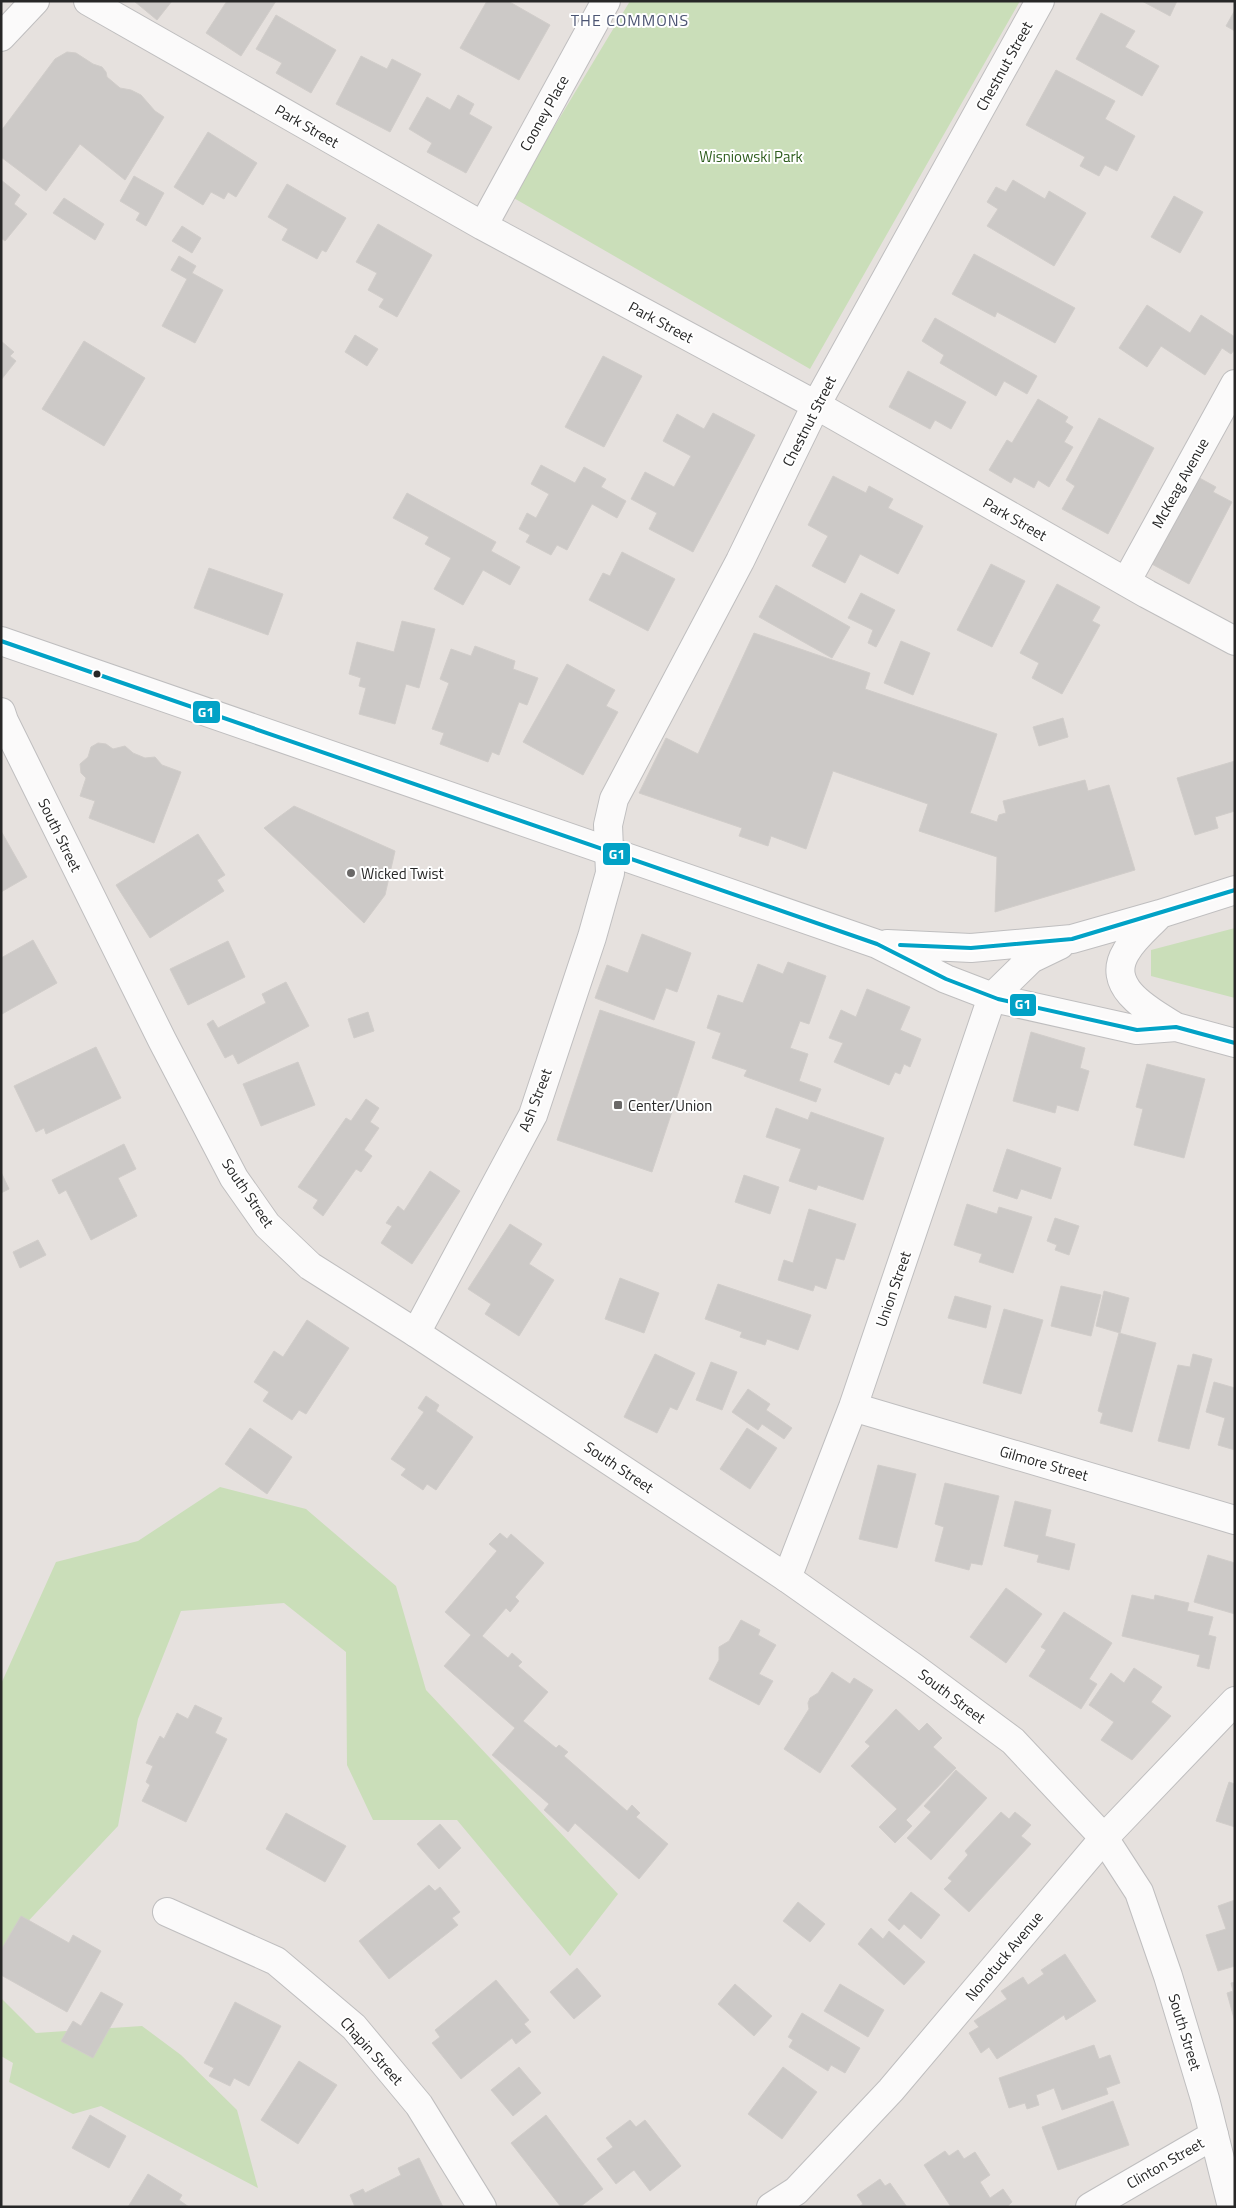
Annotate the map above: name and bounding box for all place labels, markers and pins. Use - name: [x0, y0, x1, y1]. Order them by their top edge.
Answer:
- unlabelled marker: [92, 669, 102, 679]
- place label: Wicked Twist: [361, 862, 444, 885]
- marker: Wicked Twist: [345, 867, 357, 879]
- place label: Center/Union: [628, 1094, 712, 1117]
- marker: Center/Union: [612, 1099, 624, 1111]

